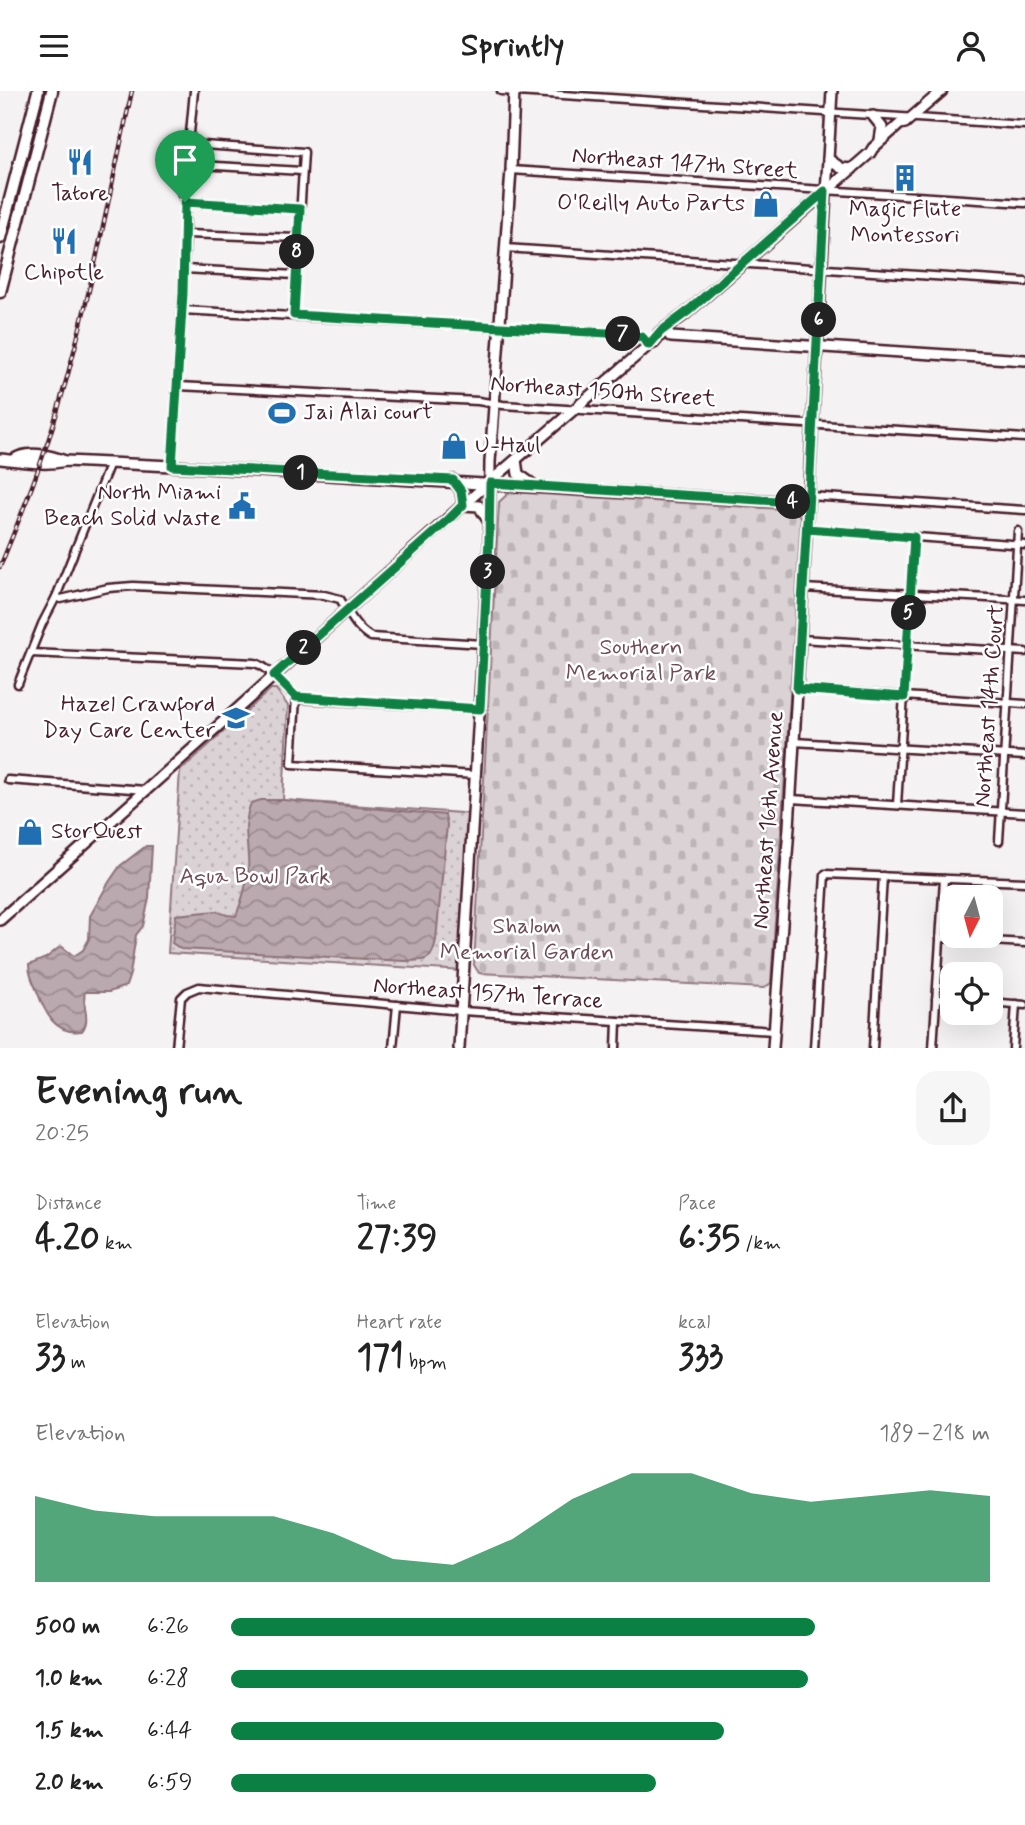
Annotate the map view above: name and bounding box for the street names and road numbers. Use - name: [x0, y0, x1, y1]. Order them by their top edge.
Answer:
- street label: Northeast 147th Street: [571, 141, 800, 187]
- street label: Northeast 150th Street: [489, 369, 717, 415]
- street label: Northeast 14th Court: [968, 604, 1012, 808]
- street label: Northeast 16th Avenue: [746, 710, 792, 930]
- street label: Northeast 157th Terrace: [372, 971, 604, 1017]

